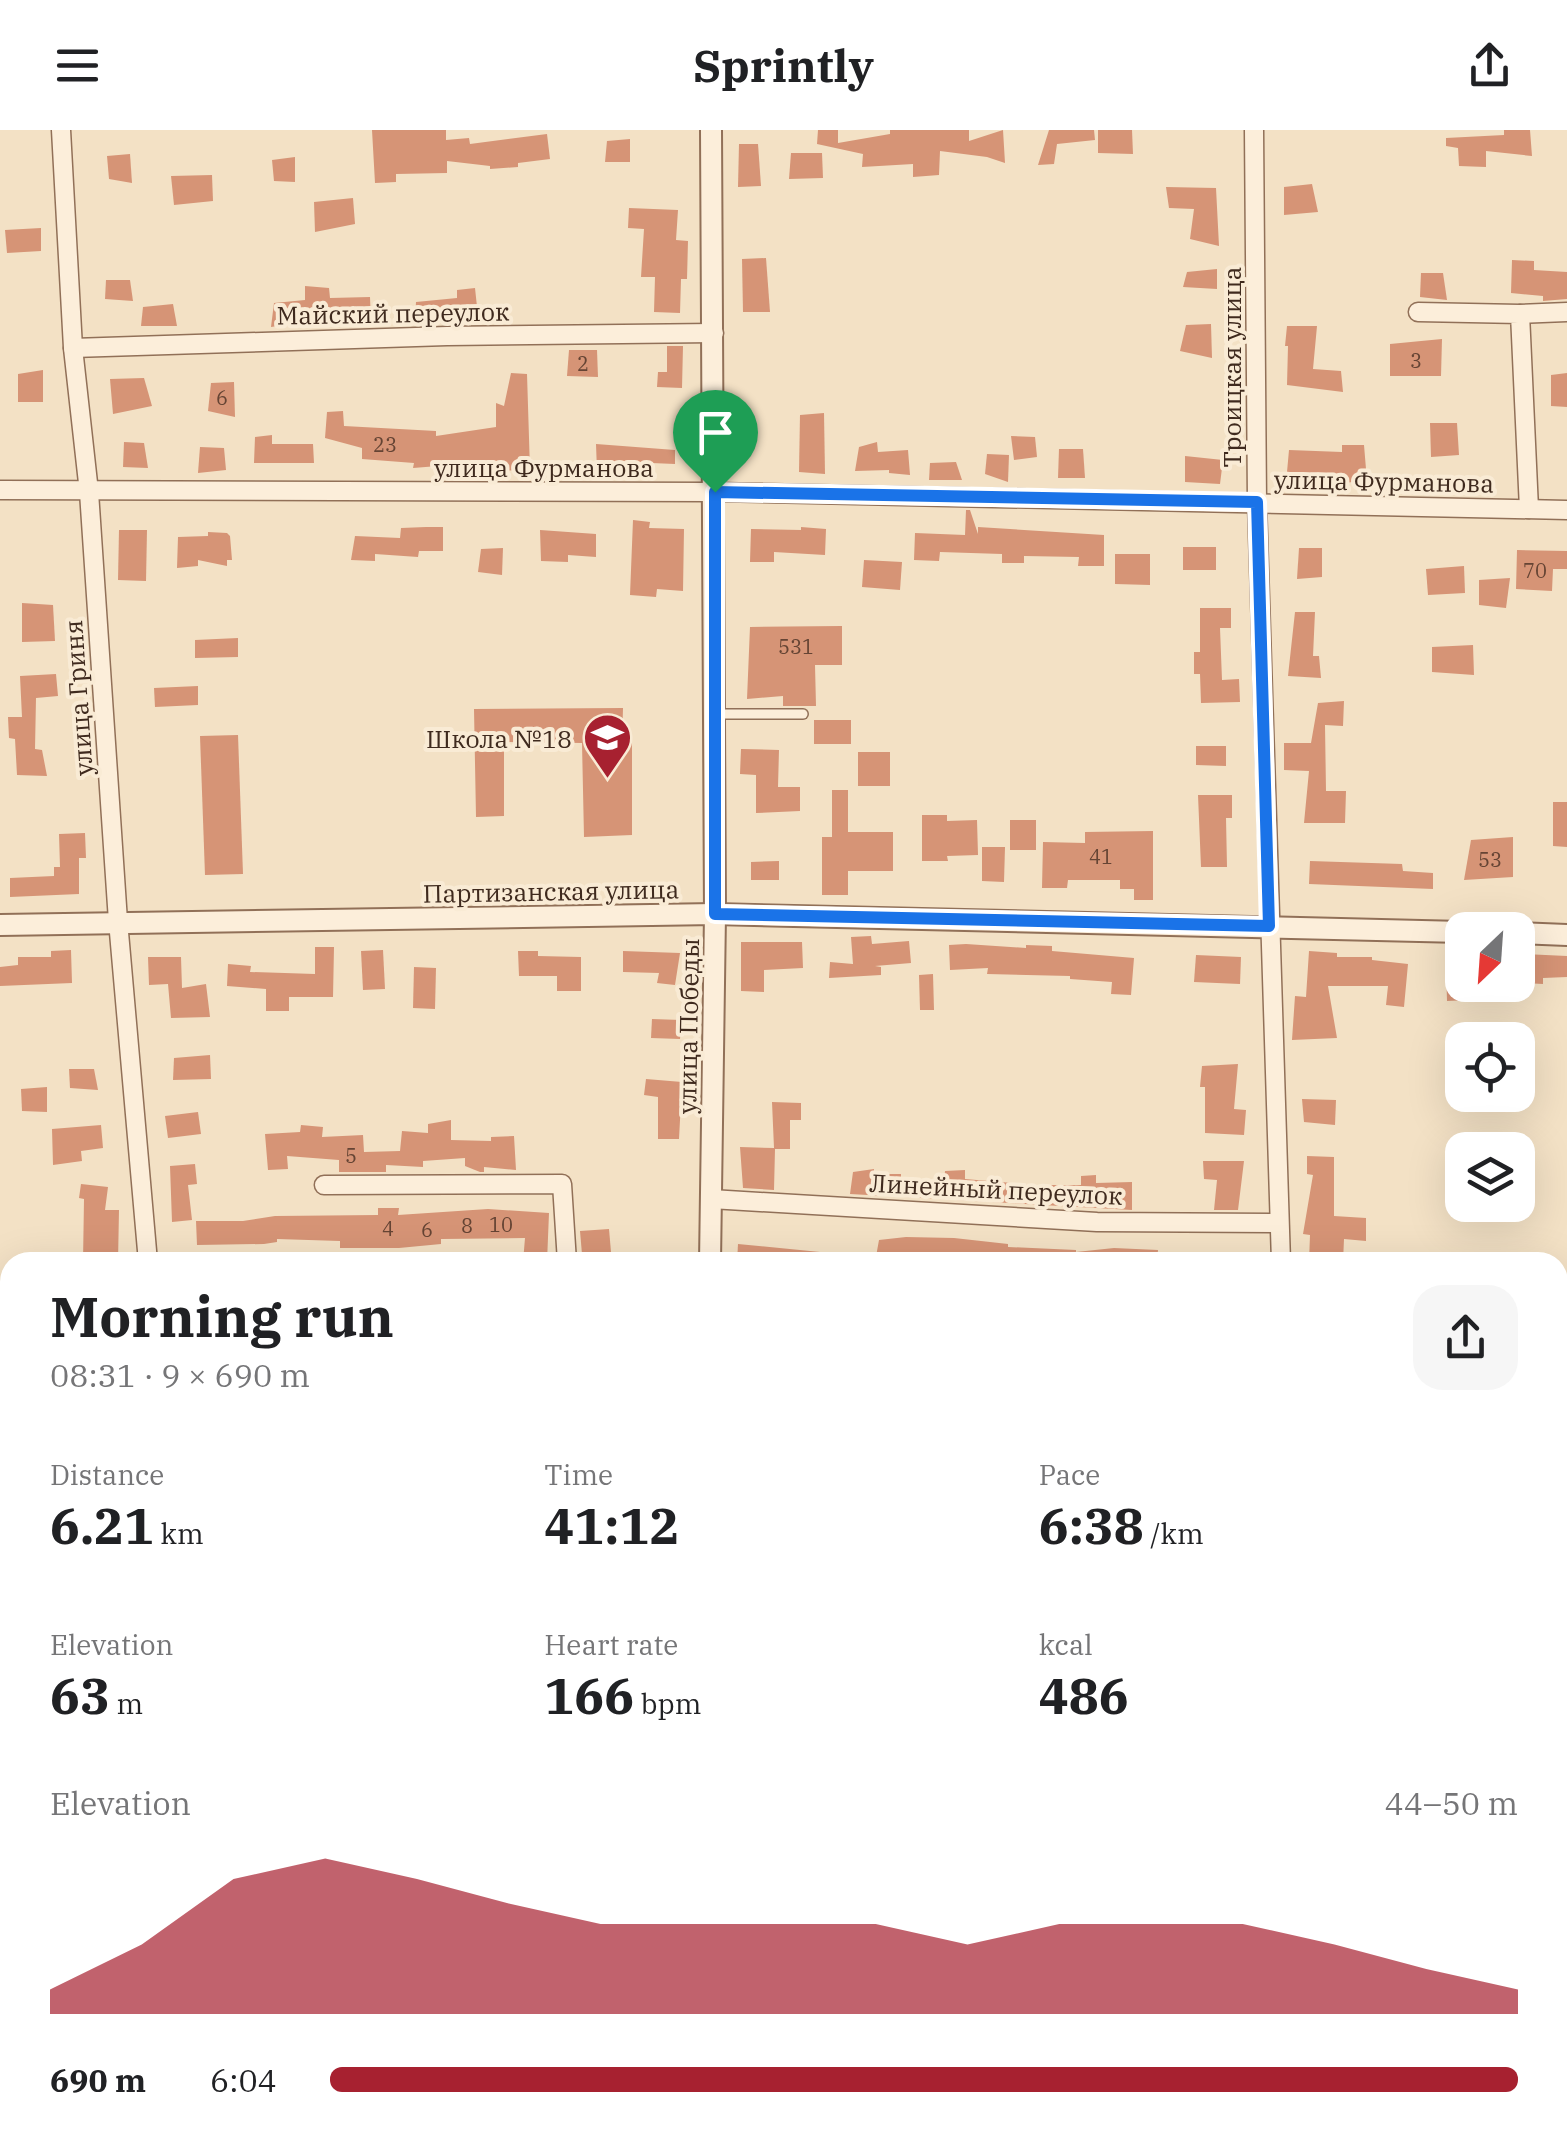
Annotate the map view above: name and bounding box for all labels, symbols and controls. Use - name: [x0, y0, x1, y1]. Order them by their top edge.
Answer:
- text: Sprintly: [693, 36, 874, 94]
- icon: menu: [50, 38, 105, 93]
- icon: share: [1462, 38, 1517, 93]
- street label: Троицкая улица: [1215, 267, 1248, 467]
- street label: Майский переулок: [276, 294, 510, 332]
- house number: 3: [1410, 347, 1422, 374]
- house number: 2: [577, 350, 589, 377]
- house number: 6: [216, 384, 228, 411]
- pin: [673, 390, 758, 493]
- icon: arrive: [688, 405, 743, 460]
- house number: 23: [373, 431, 397, 458]
- street label: улица Фурманова: [434, 451, 654, 484]
- street label: улица Фурманова: [1274, 463, 1494, 499]
- house number: 70: [1523, 557, 1547, 584]
- street label: улица Гриня: [56, 619, 100, 777]
- house number: 531: [778, 633, 814, 660]
- school or university icon: Школа №18: [581, 712, 633, 780]
- place label: Школа №18: [426, 722, 572, 755]
- house number: 41: [1089, 843, 1113, 870]
- house number: 53: [1478, 846, 1502, 873]
- street label: Партизанская улица: [423, 872, 679, 910]
- north arrow: [1445, 912, 1535, 1002]
- map controls: [1445, 912, 1535, 1222]
- street label: улица Победы: [670, 938, 706, 1114]
- button: locate: [1445, 1022, 1535, 1112]
- button: layers: [1445, 1132, 1535, 1222]
- house number: 5: [345, 1142, 357, 1169]
- street label: Линейный переулок: [869, 1166, 1124, 1212]
- house number: 10: [489, 1211, 513, 1238]
- house number: 8: [461, 1212, 473, 1239]
- house number: 4: [382, 1215, 394, 1242]
- house number: 6: [421, 1216, 433, 1243]
- text: Morning run: [50, 1281, 394, 1352]
- button: share: [1413, 1285, 1518, 1390]
- text: 08:31 · 9 × 690 m: [50, 1354, 310, 1396]
- text: Distance: [50, 1456, 164, 1493]
- text: Time: [544, 1456, 613, 1493]
- text: Pace: [1039, 1456, 1100, 1493]
- text: 6.21: [50, 1493, 154, 1558]
- text: 41:12: [544, 1493, 679, 1558]
- text: 6:38: [1039, 1493, 1144, 1558]
- text: km: [154, 1515, 204, 1552]
- text: /km: [1144, 1515, 1204, 1552]
- text: Elevation: [50, 1626, 173, 1663]
- text: Heart rate: [544, 1626, 678, 1663]
- text: kcal: [1039, 1626, 1093, 1663]
- text: 63: [50, 1663, 110, 1728]
- text: 166: [544, 1663, 634, 1728]
- text: 486: [1039, 1663, 1129, 1728]
- text: m: [110, 1685, 143, 1722]
- text: bpm: [634, 1685, 701, 1722]
- text: Elevation: [50, 1782, 191, 1824]
- text: 44–50 m: [1384, 1782, 1518, 1824]
- text: 690 m: [50, 2059, 146, 2101]
- text: 6:04: [210, 2059, 277, 2101]

